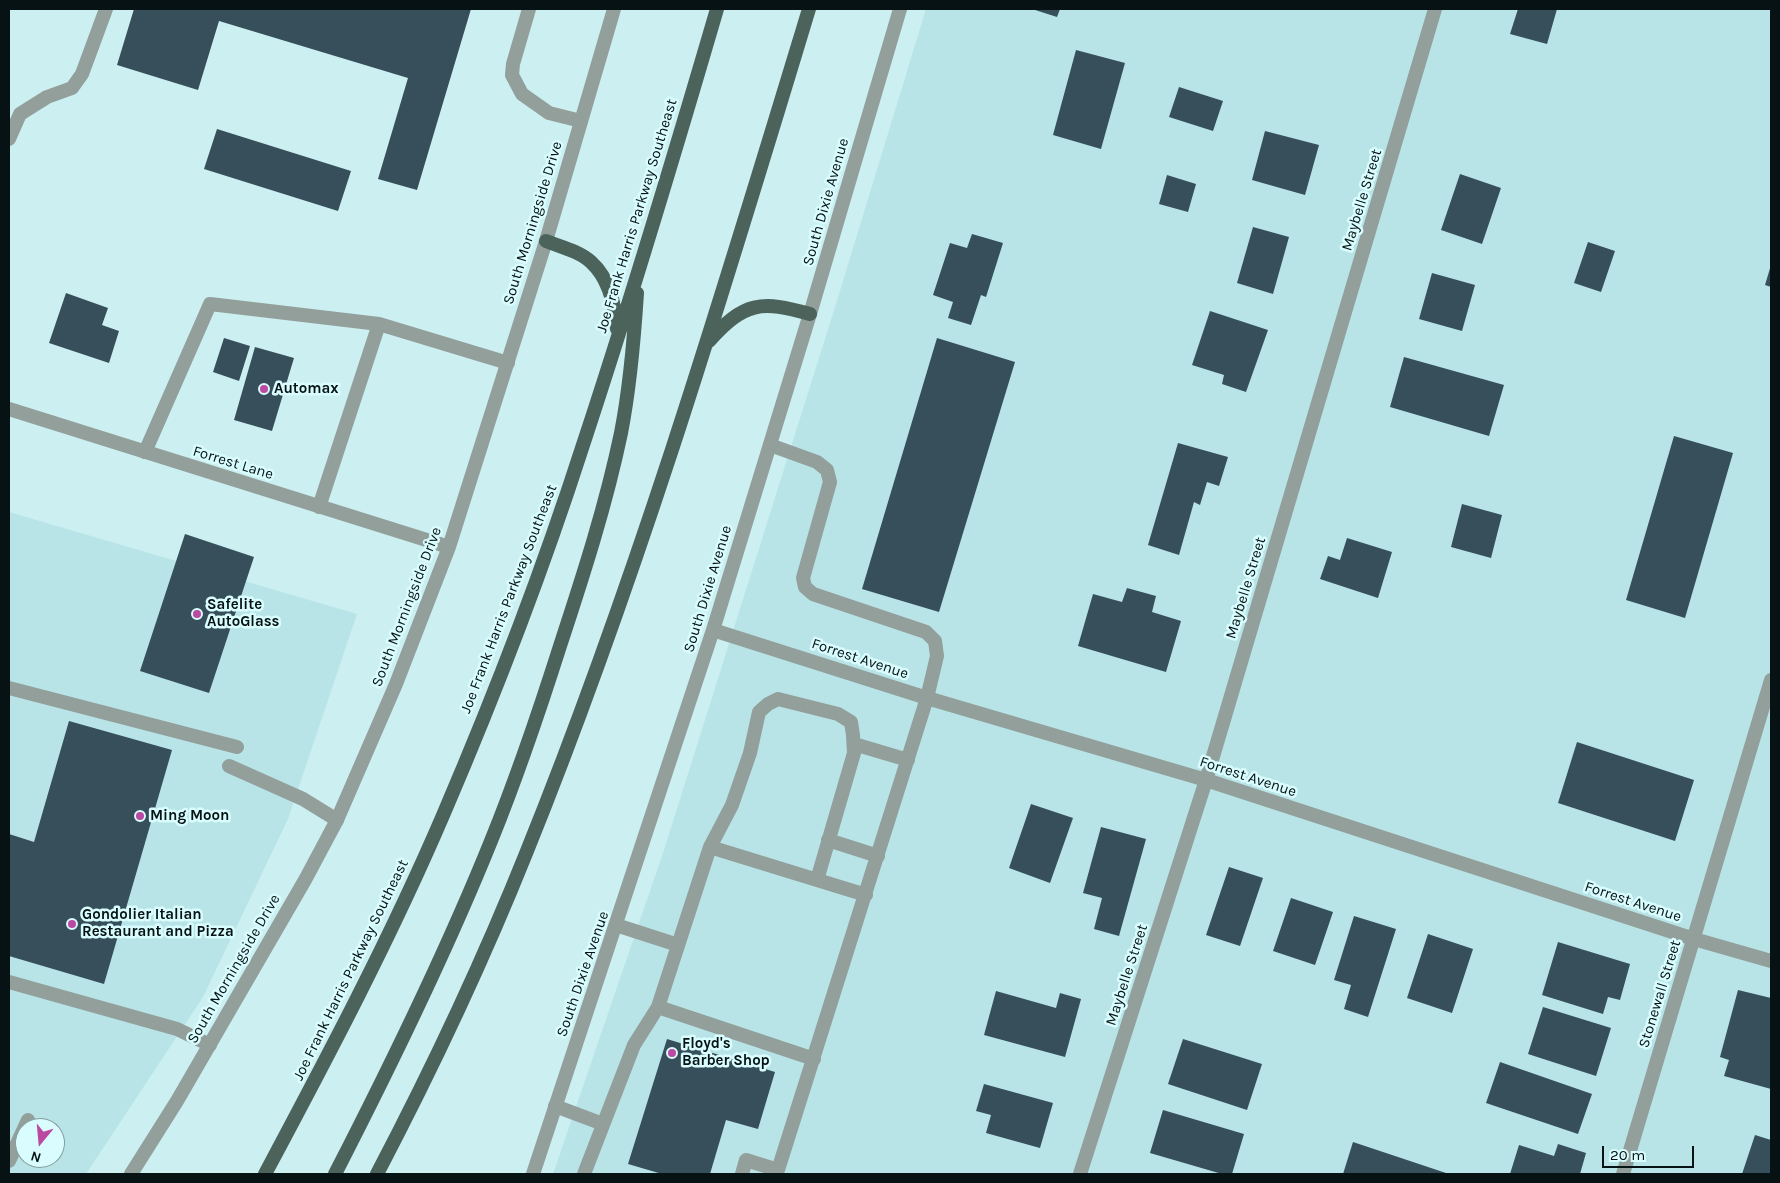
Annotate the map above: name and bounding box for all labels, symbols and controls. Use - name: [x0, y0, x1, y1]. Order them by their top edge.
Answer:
- street label: Joe Frank Harris Parkway Southeast: [593, 97, 681, 335]
- street label: South Dixie Avenue: [799, 136, 853, 268]
- street label: South Morningside Drive: [500, 139, 566, 307]
- street label: Maybelle Street: [1338, 147, 1386, 253]
- place label: Automax: [274, 380, 339, 398]
- marker: Automax: [258, 383, 270, 395]
- street label: Forrest Lane: [191, 442, 275, 484]
- street label: Joe Frank Harris Parkway Southeast: [457, 482, 561, 716]
- street label: South Dixie Avenue: [680, 523, 736, 655]
- street label: South Morningside Drive: [368, 525, 446, 689]
- street label: Maybelle Street: [1222, 535, 1270, 641]
- place label: Safelite AutoGlass: [207, 596, 280, 631]
- marker: Safelite AutoGlass: [191, 608, 203, 620]
- street label: Forrest Avenue: [809, 635, 911, 683]
- street label: Forrest Avenue: [1197, 753, 1299, 801]
- place label: Ming Moon: [150, 807, 229, 825]
- marker: Ming Moon: [134, 810, 146, 822]
- street label: Joe Frank Harris Parkway Southeast: [289, 856, 413, 1084]
- street label: Forrest Avenue: [1582, 878, 1684, 926]
- street label: South Morningside Drive: [184, 891, 284, 1047]
- place label: Gondolier Italian Restaurant and Pizza: [82, 906, 234, 941]
- street label: South Dixie Avenue: [553, 909, 613, 1039]
- marker: Gondolier Italian Restaurant and Pizza: [66, 918, 78, 930]
- street label: Maybelle Street: [1102, 922, 1152, 1028]
- street label: Stonewall Street: [1635, 938, 1685, 1050]
- place label: Floyd's Barber Shop: [682, 1035, 770, 1070]
- marker: Floyd's Barber Shop: [666, 1047, 678, 1059]
- north arrow: [15, 1118, 65, 1168]
- scale bar: [1605, 1136, 1698, 1168]
- text: 20 m: [1610, 1146, 1645, 1164]
- text: N: [28, 1147, 43, 1166]

